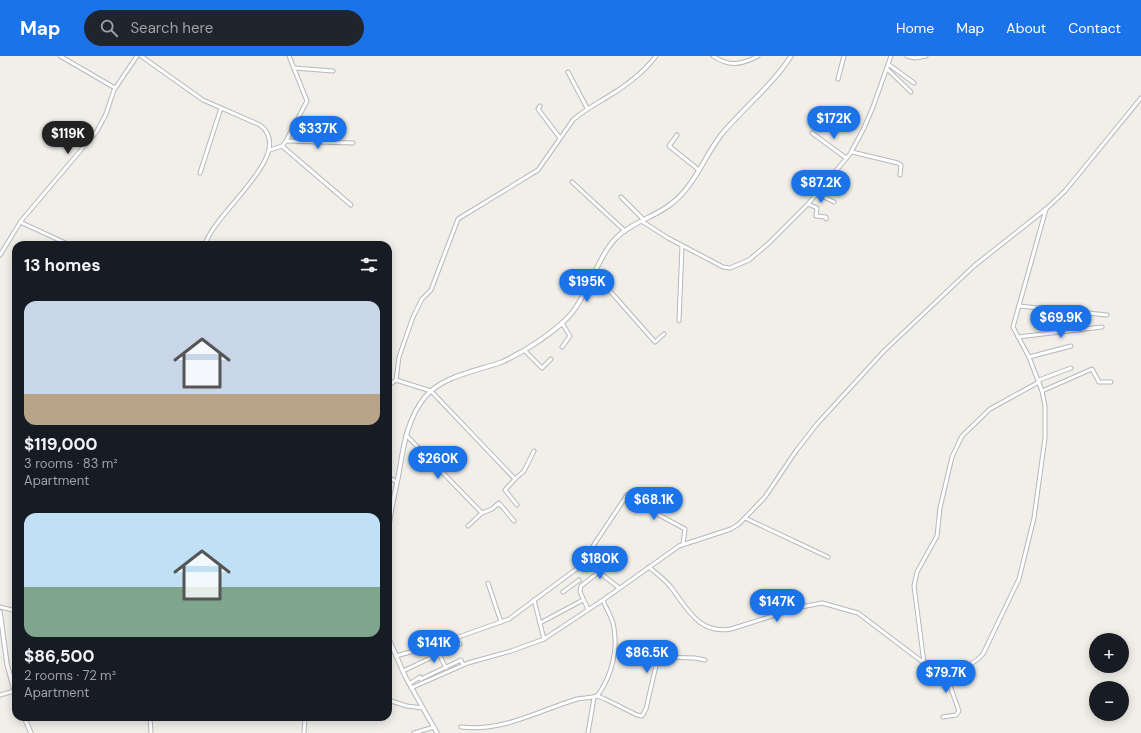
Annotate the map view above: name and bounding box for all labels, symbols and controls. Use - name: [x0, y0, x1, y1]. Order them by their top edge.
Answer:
- search box: [84, 10, 364, 46]
- text: Map: [20, 16, 60, 41]
- icon: search: [98, 17, 120, 39]
- text: Search here: [130, 18, 213, 38]
- text: Home: [896, 19, 934, 37]
- text: Map: [956, 19, 984, 37]
- text: About: [1006, 19, 1046, 37]
- text: Contact: [1068, 19, 1121, 37]
- pin: $172K: [806, 106, 862, 140]
- text: $172K: [816, 110, 852, 127]
- pin: $337K: [290, 116, 346, 150]
- text: $337K: [299, 120, 337, 137]
- pin: $119K: [40, 121, 96, 155]
- text: $119K: [51, 125, 85, 142]
- pin: $87.2K: [788, 170, 854, 204]
- text: $87.2K: [800, 174, 842, 191]
- text: 13 homes: [24, 254, 101, 276]
- icon: filters: [358, 254, 380, 276]
- pin: $195K: [559, 269, 615, 303]
- text: $195K: [568, 273, 606, 290]
- pin: $69.9K: [1028, 305, 1094, 339]
- text: $69.9K: [1039, 309, 1083, 326]
- icon: home: [166, 327, 238, 399]
- text: $119,000: [24, 433, 98, 455]
- pin: $260K: [410, 446, 466, 480]
- text: $260K: [417, 450, 459, 467]
- text: 3 rooms · 83 m²: [24, 455, 118, 472]
- text: Apartment: [24, 472, 89, 489]
- pin: $68.1K: [621, 487, 687, 521]
- text: $68.1K: [634, 491, 674, 508]
- icon: home: [166, 539, 238, 611]
- pin: $180K: [572, 546, 628, 580]
- text: $180K: [581, 550, 619, 567]
- pin: $147K: [749, 589, 805, 623]
- text: $147K: [759, 593, 795, 610]
- pin: $141K: [406, 630, 462, 664]
- map controls: [1089, 633, 1129, 721]
- button: +: [1089, 633, 1129, 673]
- text: $141K: [417, 634, 451, 651]
- pin: $86.5K: [614, 640, 680, 674]
- text: $86.5K: [625, 644, 669, 661]
- text: $86,500: [24, 645, 95, 667]
- pin: $79.7K: [913, 660, 979, 694]
- text: $79.7K: [926, 664, 966, 681]
- text: 2 rooms · 72 m²: [24, 667, 116, 684]
- button: −: [1089, 681, 1129, 721]
- text: Apartment: [24, 684, 89, 701]

